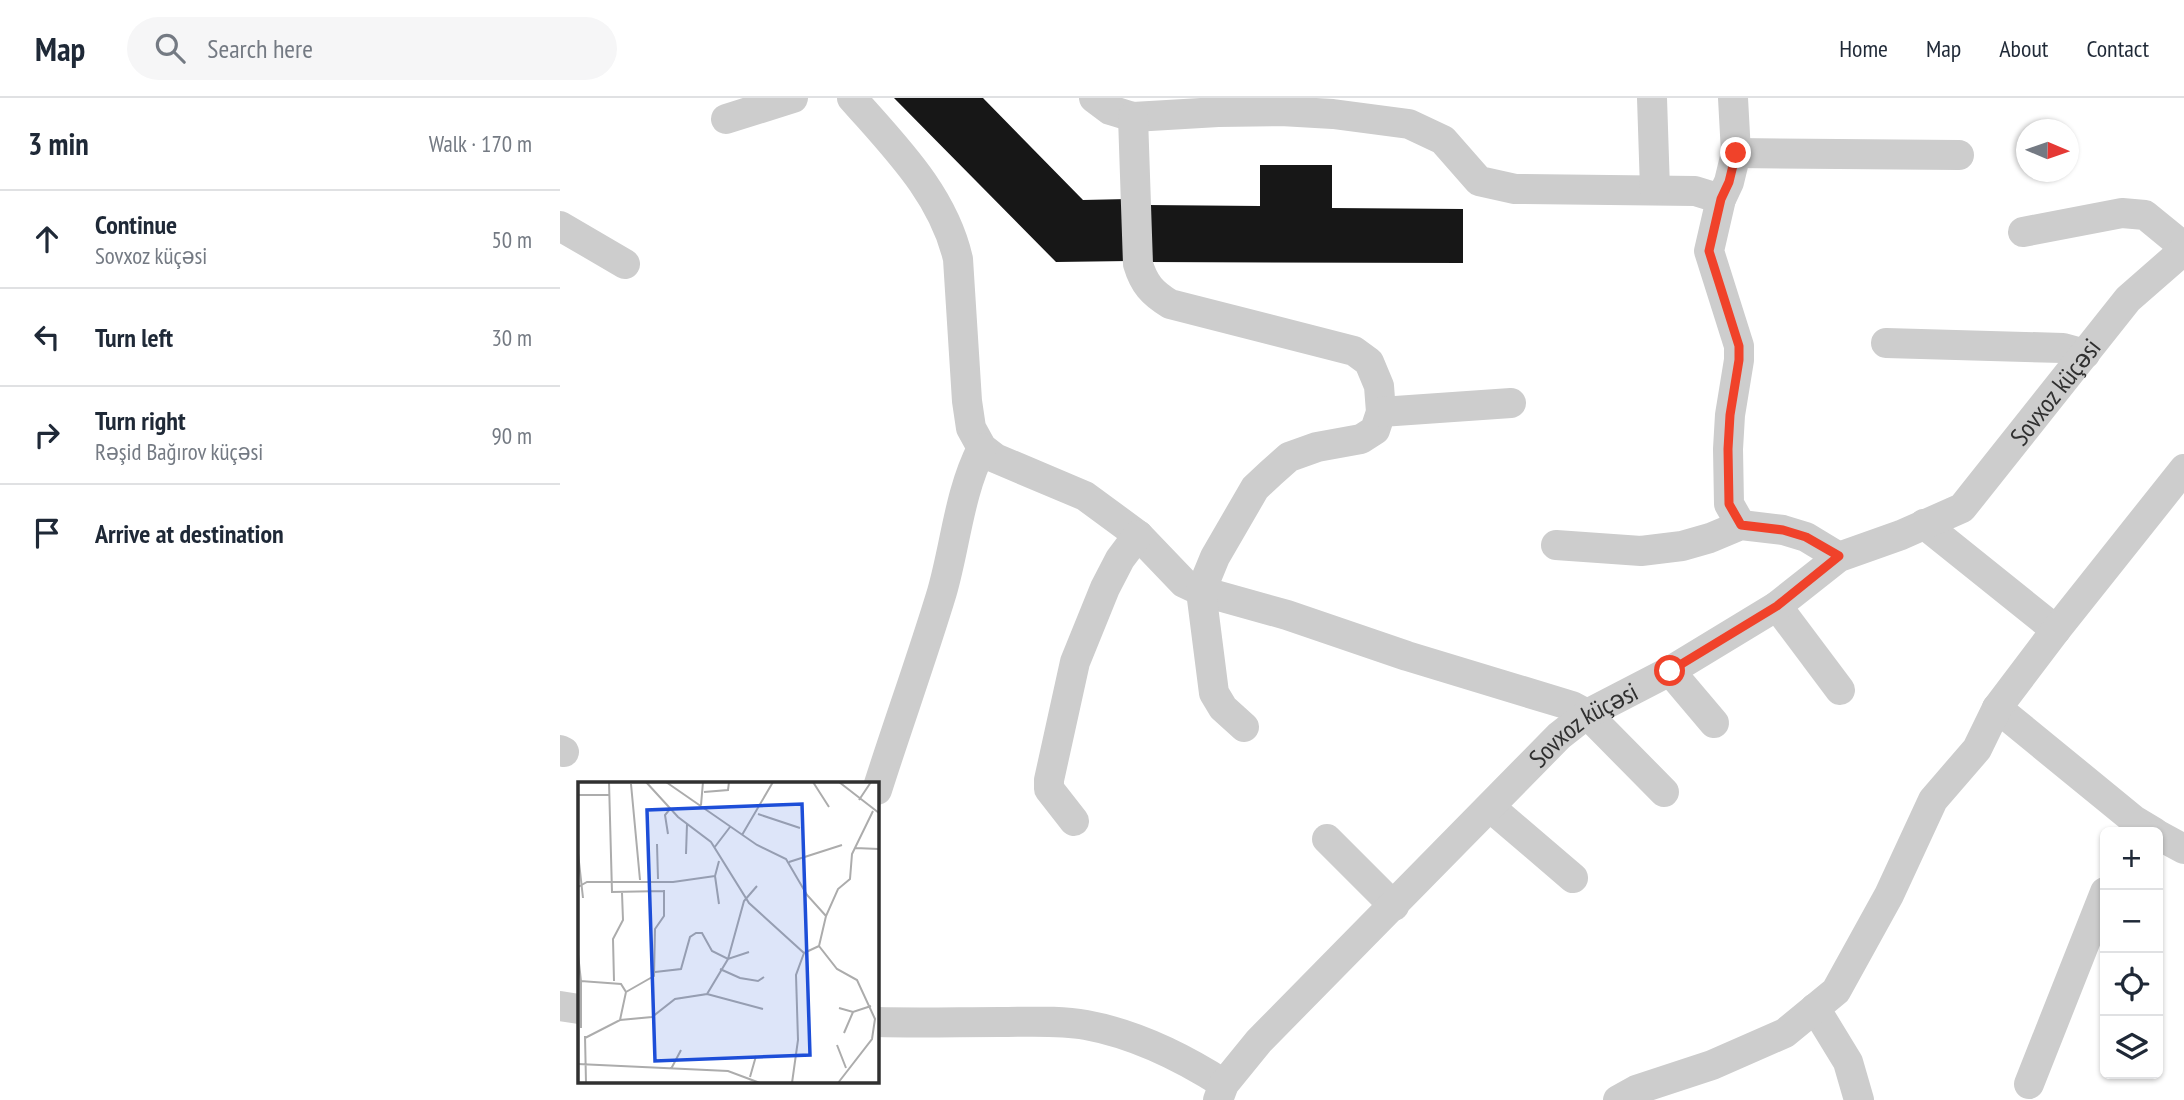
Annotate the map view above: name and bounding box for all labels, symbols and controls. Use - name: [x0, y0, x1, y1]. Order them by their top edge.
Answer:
- search box: [127, 17, 617, 80]
- text: Map: [35, 27, 85, 70]
- icon: search: [151, 29, 189, 67]
- text: Search here: [207, 32, 313, 65]
- text: Home: [1839, 33, 1888, 64]
- text: Map: [1926, 33, 1961, 64]
- text: About: [1999, 33, 2048, 64]
- text: Contact: [2086, 33, 2149, 64]
- north arrow: [2016, 119, 2079, 182]
- text: 3 min: [28, 124, 89, 163]
- text: Walk · 170 m: [429, 129, 532, 158]
- route end: [1720, 137, 1751, 168]
- text: Continue: [95, 208, 177, 241]
- icon: ahead: [28, 220, 66, 258]
- text: 50 m: [491, 225, 532, 254]
- text: Sovxoz küçəsi: [95, 241, 207, 270]
- icon: left: [28, 318, 66, 356]
- text: Turn left: [95, 321, 173, 354]
- text: 30 m: [491, 323, 532, 352]
- street label: Sovxoz küçəsi: [2002, 331, 2107, 451]
- text: Turn right: [95, 404, 186, 437]
- icon: right: [28, 416, 66, 454]
- text: 90 m: [491, 421, 532, 450]
- text: Rəşid Bağırov küçəsi: [95, 437, 263, 466]
- icon: arrive: [28, 514, 66, 552]
- text: Arrive at destination: [95, 517, 284, 550]
- route start: [1654, 655, 1685, 686]
- street label: Sovxoz küçəsi: [1521, 674, 1643, 774]
- inset map: [578, 782, 878, 1082]
- map controls: [2100, 827, 2163, 1079]
- button: +: [2100, 827, 2163, 890]
- button: −: [2100, 890, 2163, 953]
- button: locate: [2100, 953, 2163, 1016]
- button: layers: [2100, 1016, 2163, 1079]

